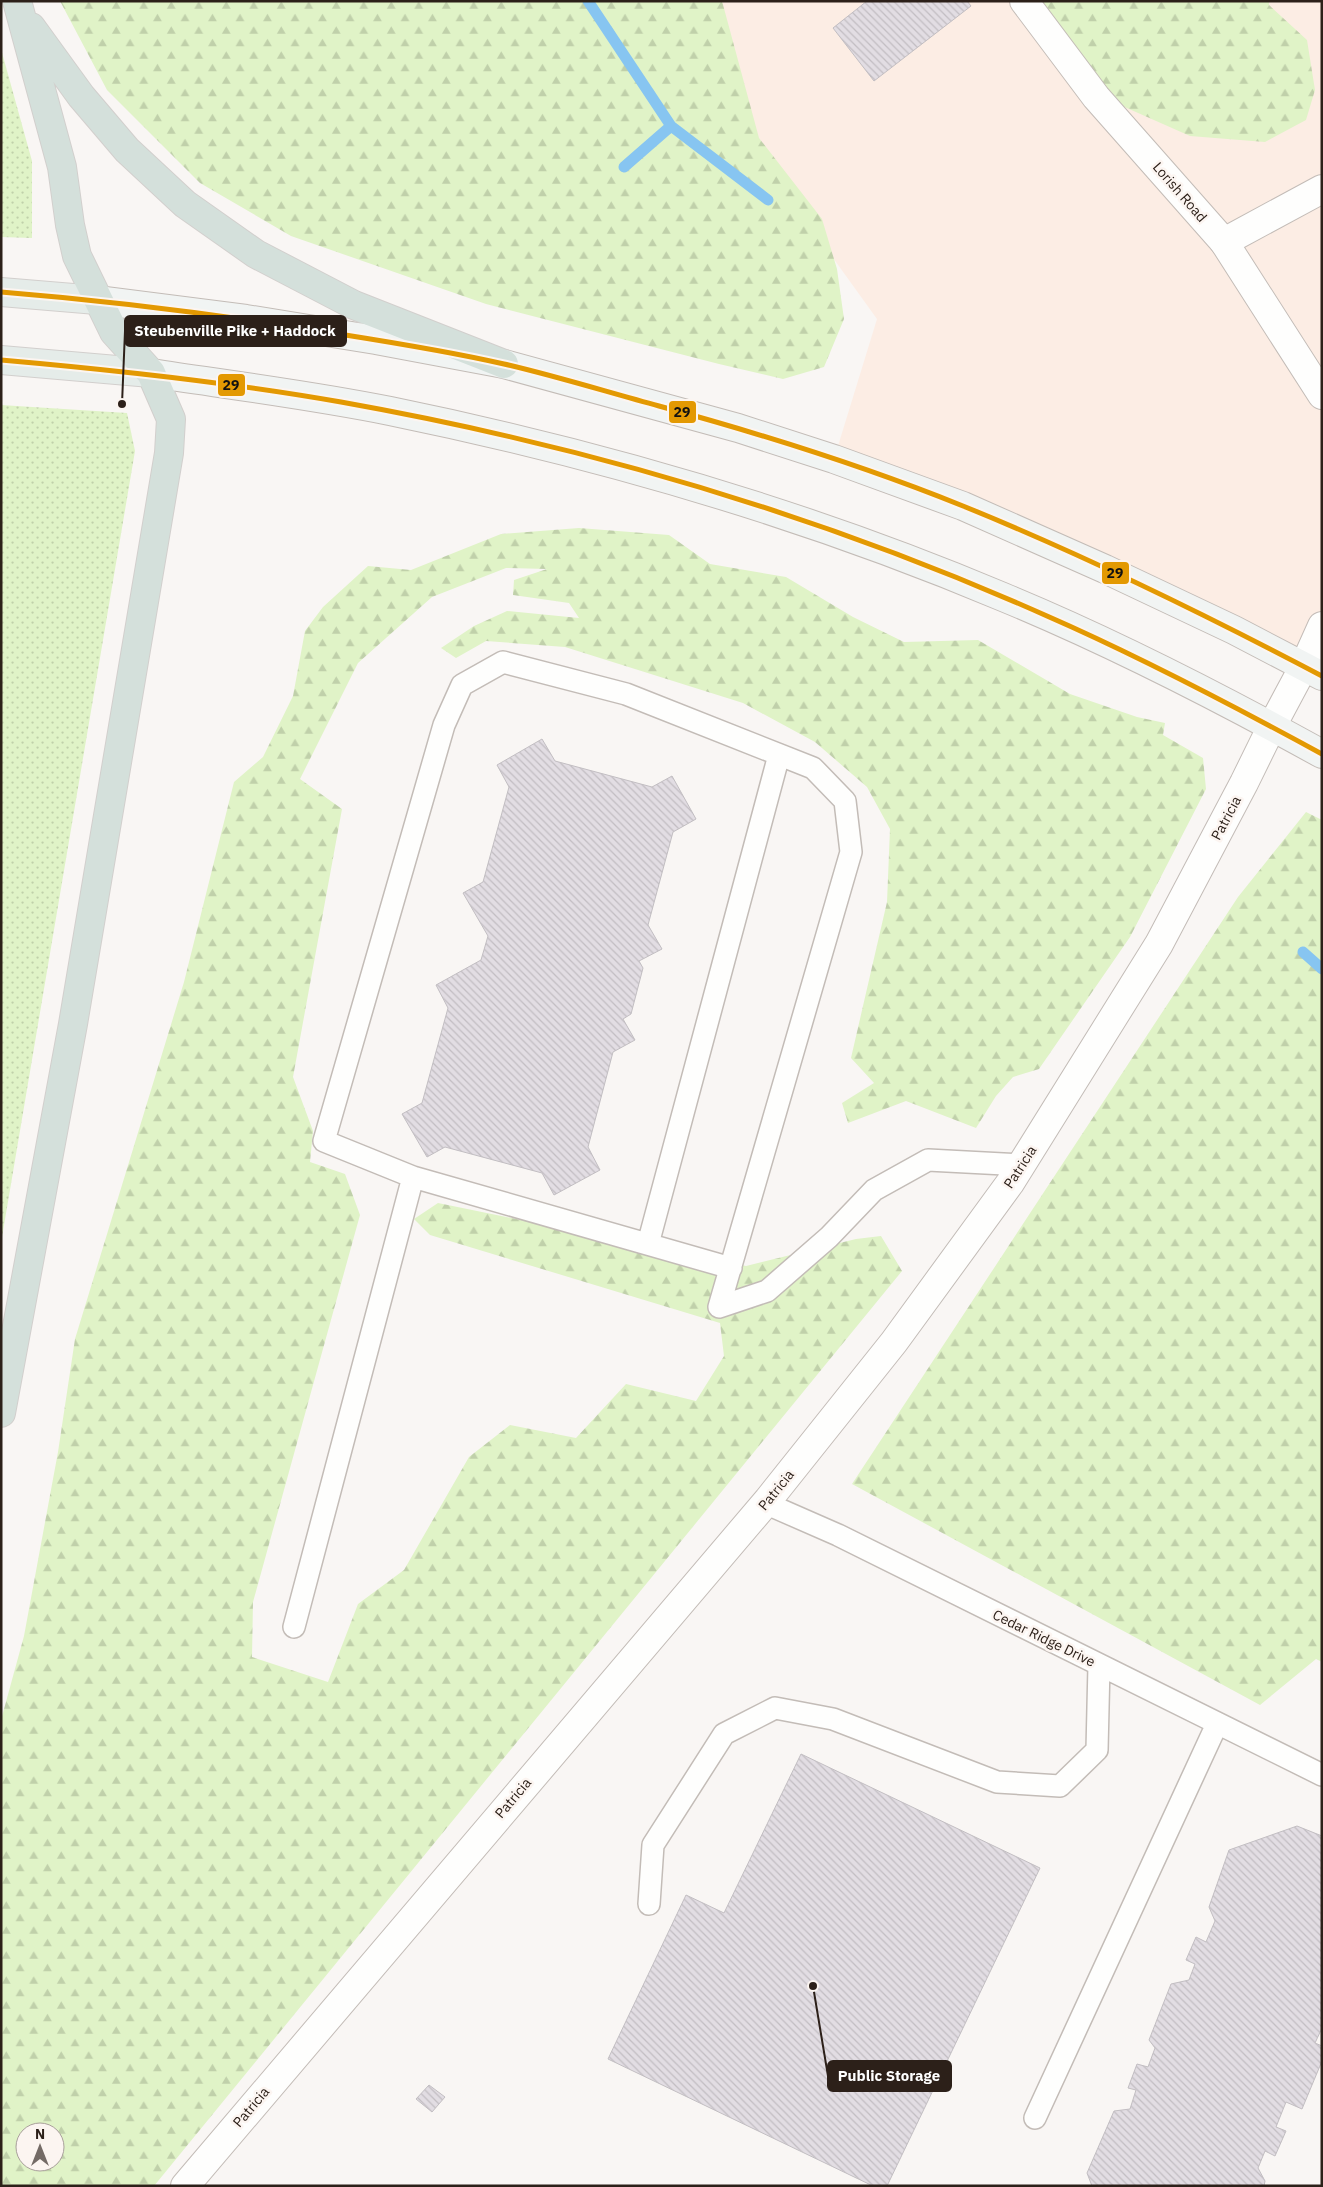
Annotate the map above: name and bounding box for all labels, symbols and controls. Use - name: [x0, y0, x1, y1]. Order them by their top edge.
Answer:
- street label: Lorish Road: [1149, 158, 1211, 226]
- callout: Steubenville Pike + Haddock: [125, 316, 346, 346]
- text: Steubenville Pike + Haddock: [134, 321, 336, 340]
- line badge: 29: [217, 373, 246, 397]
- text: 29: [223, 376, 239, 394]
- line badge: 29: [668, 400, 697, 424]
- text: 29: [674, 403, 690, 421]
- line badge: 29: [1101, 561, 1130, 585]
- text: 29: [1107, 564, 1123, 582]
- street label: Patricia: [1207, 792, 1245, 843]
- street label: Patricia: [1000, 1142, 1041, 1192]
- street label: Patricia: [754, 1466, 798, 1514]
- street label: Cedar Ridge Drive: [990, 1605, 1098, 1671]
- street label: Patricia: [491, 1774, 535, 1822]
- callout: Public Storage: [828, 2061, 951, 2091]
- text: Public Storage: [838, 2066, 940, 2085]
- street label: Patricia: [229, 2083, 273, 2131]
- north arrow: [15, 2122, 65, 2172]
- text: N: [35, 2125, 45, 2143]

